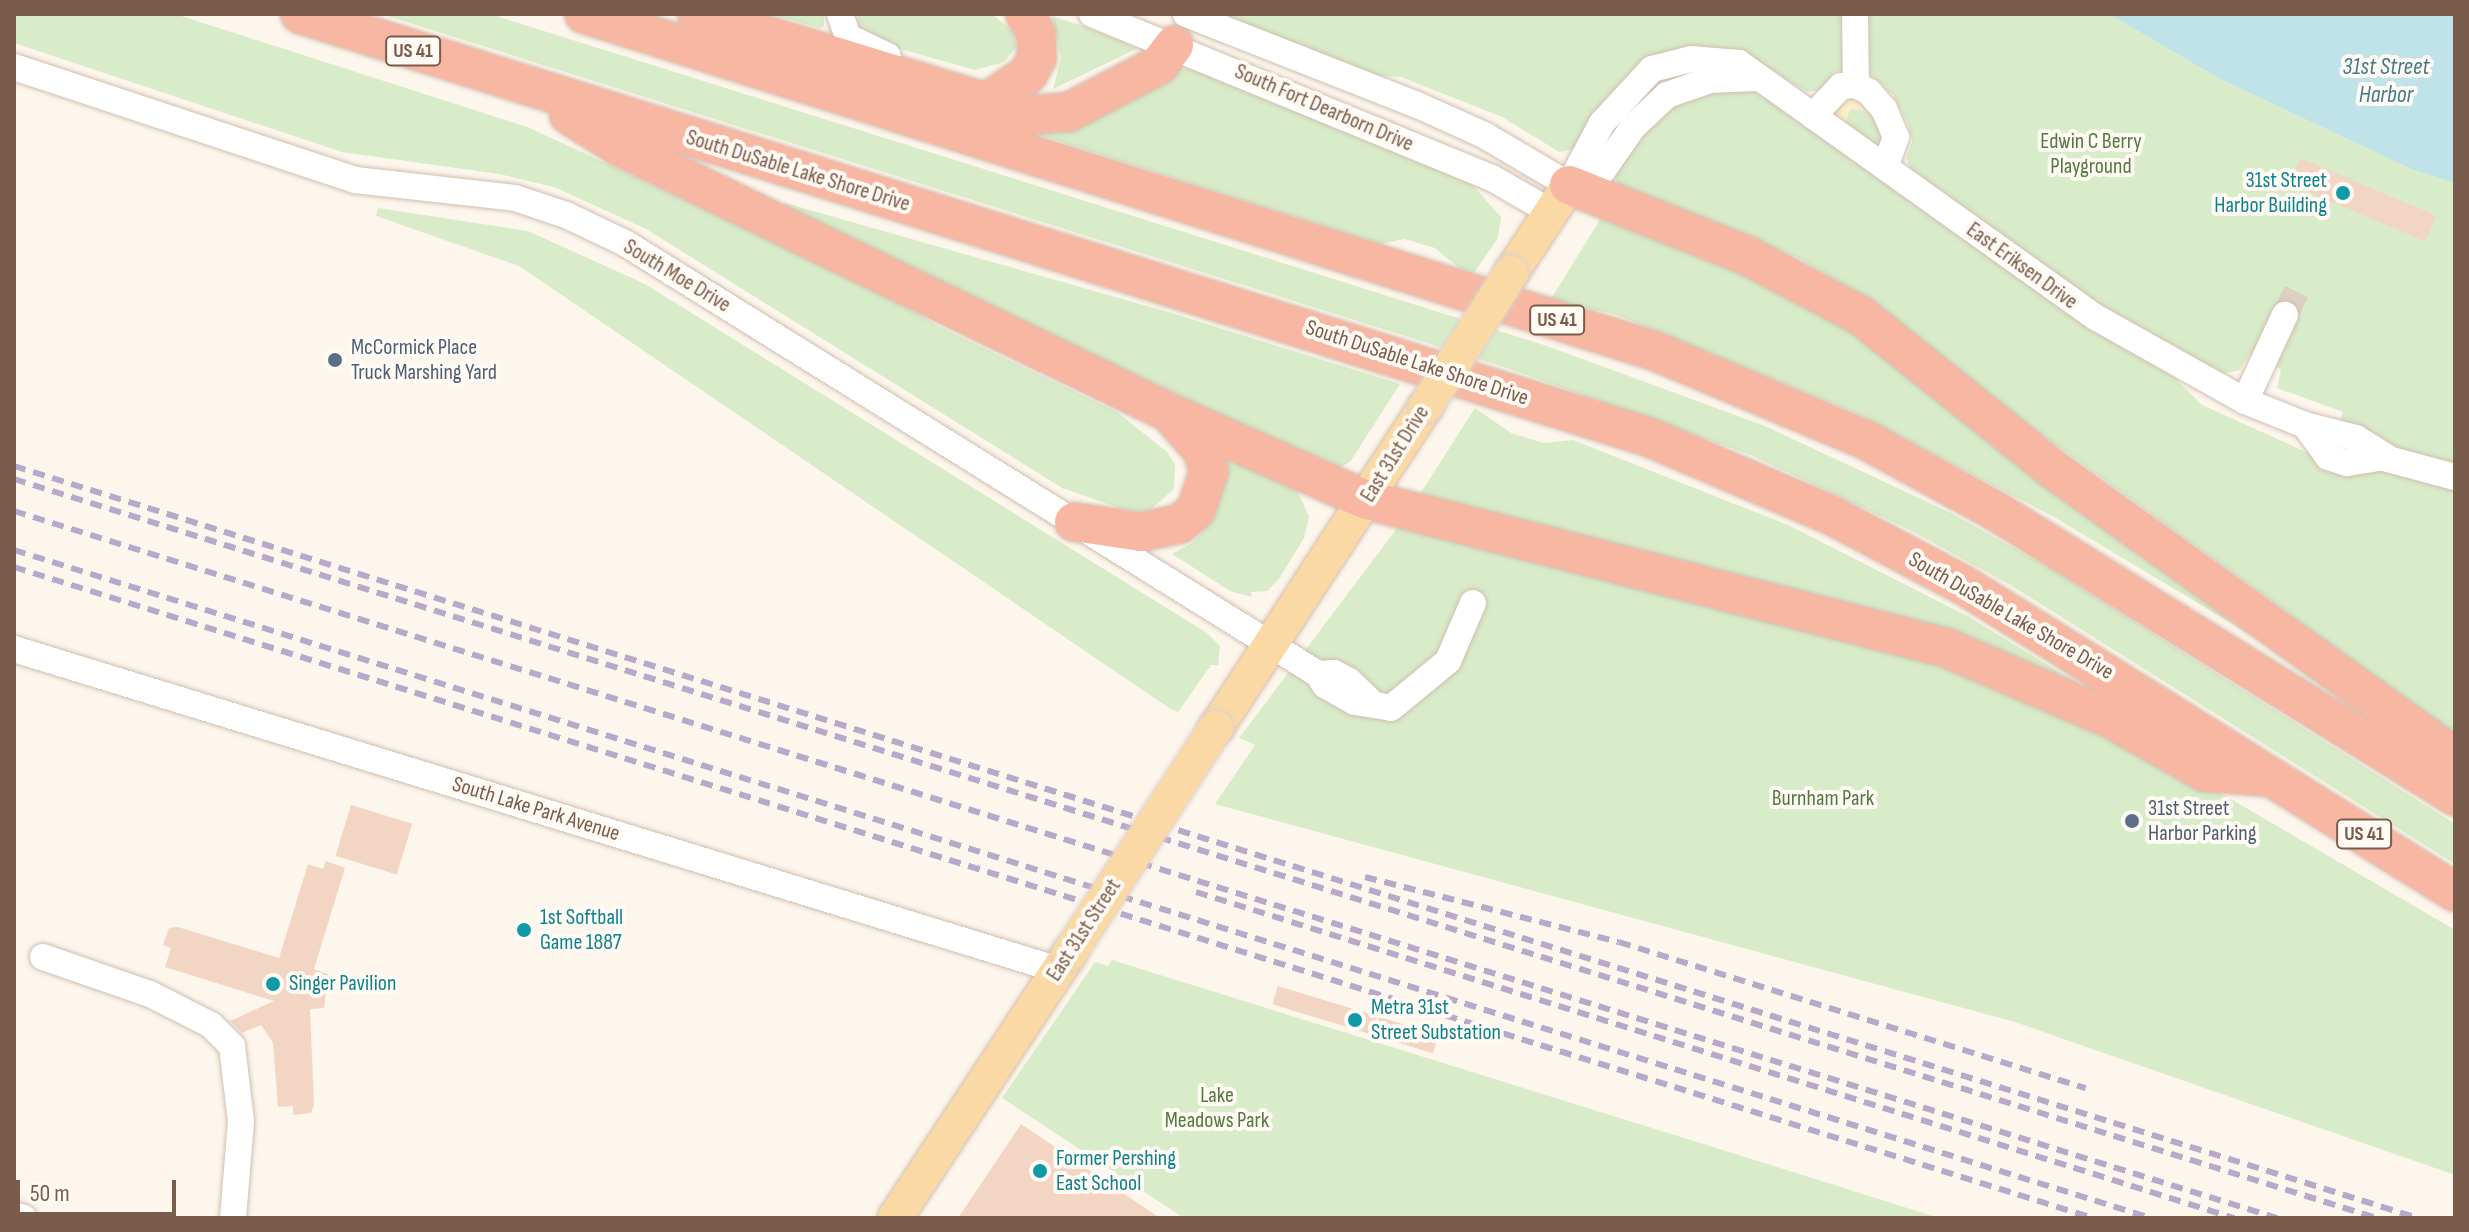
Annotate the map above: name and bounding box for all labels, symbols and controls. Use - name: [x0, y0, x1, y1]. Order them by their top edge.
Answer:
- road number: US 41: [385, 35, 441, 67]
- water label: 31st Street Harbor: [2343, 53, 2429, 109]
- street label: South Fort Dearborn Drive: [1231, 58, 1417, 158]
- street label: South DuSable Lake Shore Drive: [683, 124, 913, 218]
- park label: Edwin C Berry Playground: [2040, 128, 2142, 180]
- place label: 31st Street Harbor Building: [2214, 167, 2327, 218]
- marker: 31st Street Harbor Building: [2334, 184, 2352, 202]
- street label: East Eriksen Drive: [1961, 217, 2083, 315]
- street label: South Moe Drive: [619, 234, 735, 318]
- road number: US 41: [1529, 304, 1585, 336]
- street label: South DuSable Lake Shore Drive: [1302, 315, 1532, 411]
- place label: McCormick Place Truck Marshing Yard: [351, 334, 497, 386]
- marker: McCormick Place Truck Marshing Yard: [326, 351, 344, 369]
- street label: East 31st Drive: [1355, 401, 1435, 507]
- street label: South DuSable Lake Shore Drive: [1904, 546, 2118, 686]
- street label: South Lake Park Avenue: [449, 771, 623, 847]
- park label: Burnham Park: [1772, 786, 1874, 812]
- place label: 31st Street Harbor Parking: [2148, 795, 2257, 846]
- marker: 31st Street Harbor Parking: [2123, 812, 2141, 830]
- road number: US 41: [2336, 818, 2392, 850]
- street label: East 31st Street: [1041, 874, 1127, 986]
- place label: 1st Softball Game 1887: [540, 904, 623, 956]
- marker: 1st Softball Game 1887: [515, 921, 533, 939]
- place label: Singer Pavilion: [289, 971, 396, 997]
- marker: Singer Pavilion: [264, 975, 282, 993]
- place label: Metra 31st Street Substation: [1371, 994, 1501, 1046]
- marker: Metra 31st Street Substation: [1346, 1011, 1364, 1029]
- park label: Lake Meadows Park: [1165, 1082, 1269, 1134]
- place label: Former Pershing East School: [1056, 1145, 1176, 1196]
- marker: Former Pershing East School: [1031, 1162, 1049, 1180]
- scale bar: [20, 1164, 180, 1214]
- text: 50 m: [30, 1179, 70, 1208]

